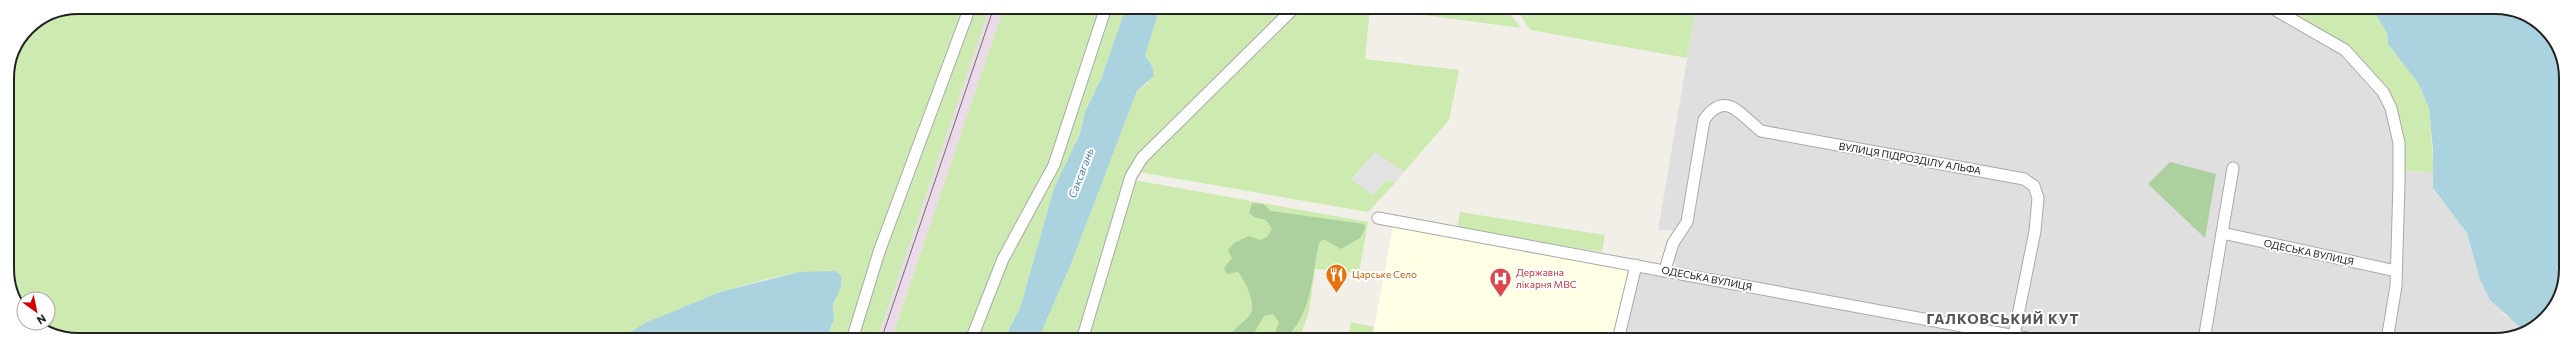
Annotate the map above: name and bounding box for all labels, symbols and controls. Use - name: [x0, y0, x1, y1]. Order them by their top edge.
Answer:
- street label: ВУЛИЦЯ ПІДРОЗДІЛУ АЛЬФА: [1838, 140, 1982, 176]
- water label: Саксагань: [1065, 146, 1096, 200]
- street label: ОДЕСЬКА ВУЛИЦЯ: [2263, 237, 2355, 267]
- restaurant icon: Царське Село: [1323, 261, 1349, 294]
- street label: ОДЕСЬКА ВУЛИЦЯ: [1661, 263, 1753, 293]
- hospital icon: Державна лікарня МВС: [1488, 265, 1514, 298]
- place label: Державна лікарня МВС: [1516, 266, 1577, 290]
- place label: Царське Село: [1352, 268, 1417, 280]
- north arrow: [16, 291, 56, 331]
- district label: ГАЛКОВСЬКИЙ КУТ: [1926, 310, 2080, 327]
- text: N: [35, 312, 49, 328]

